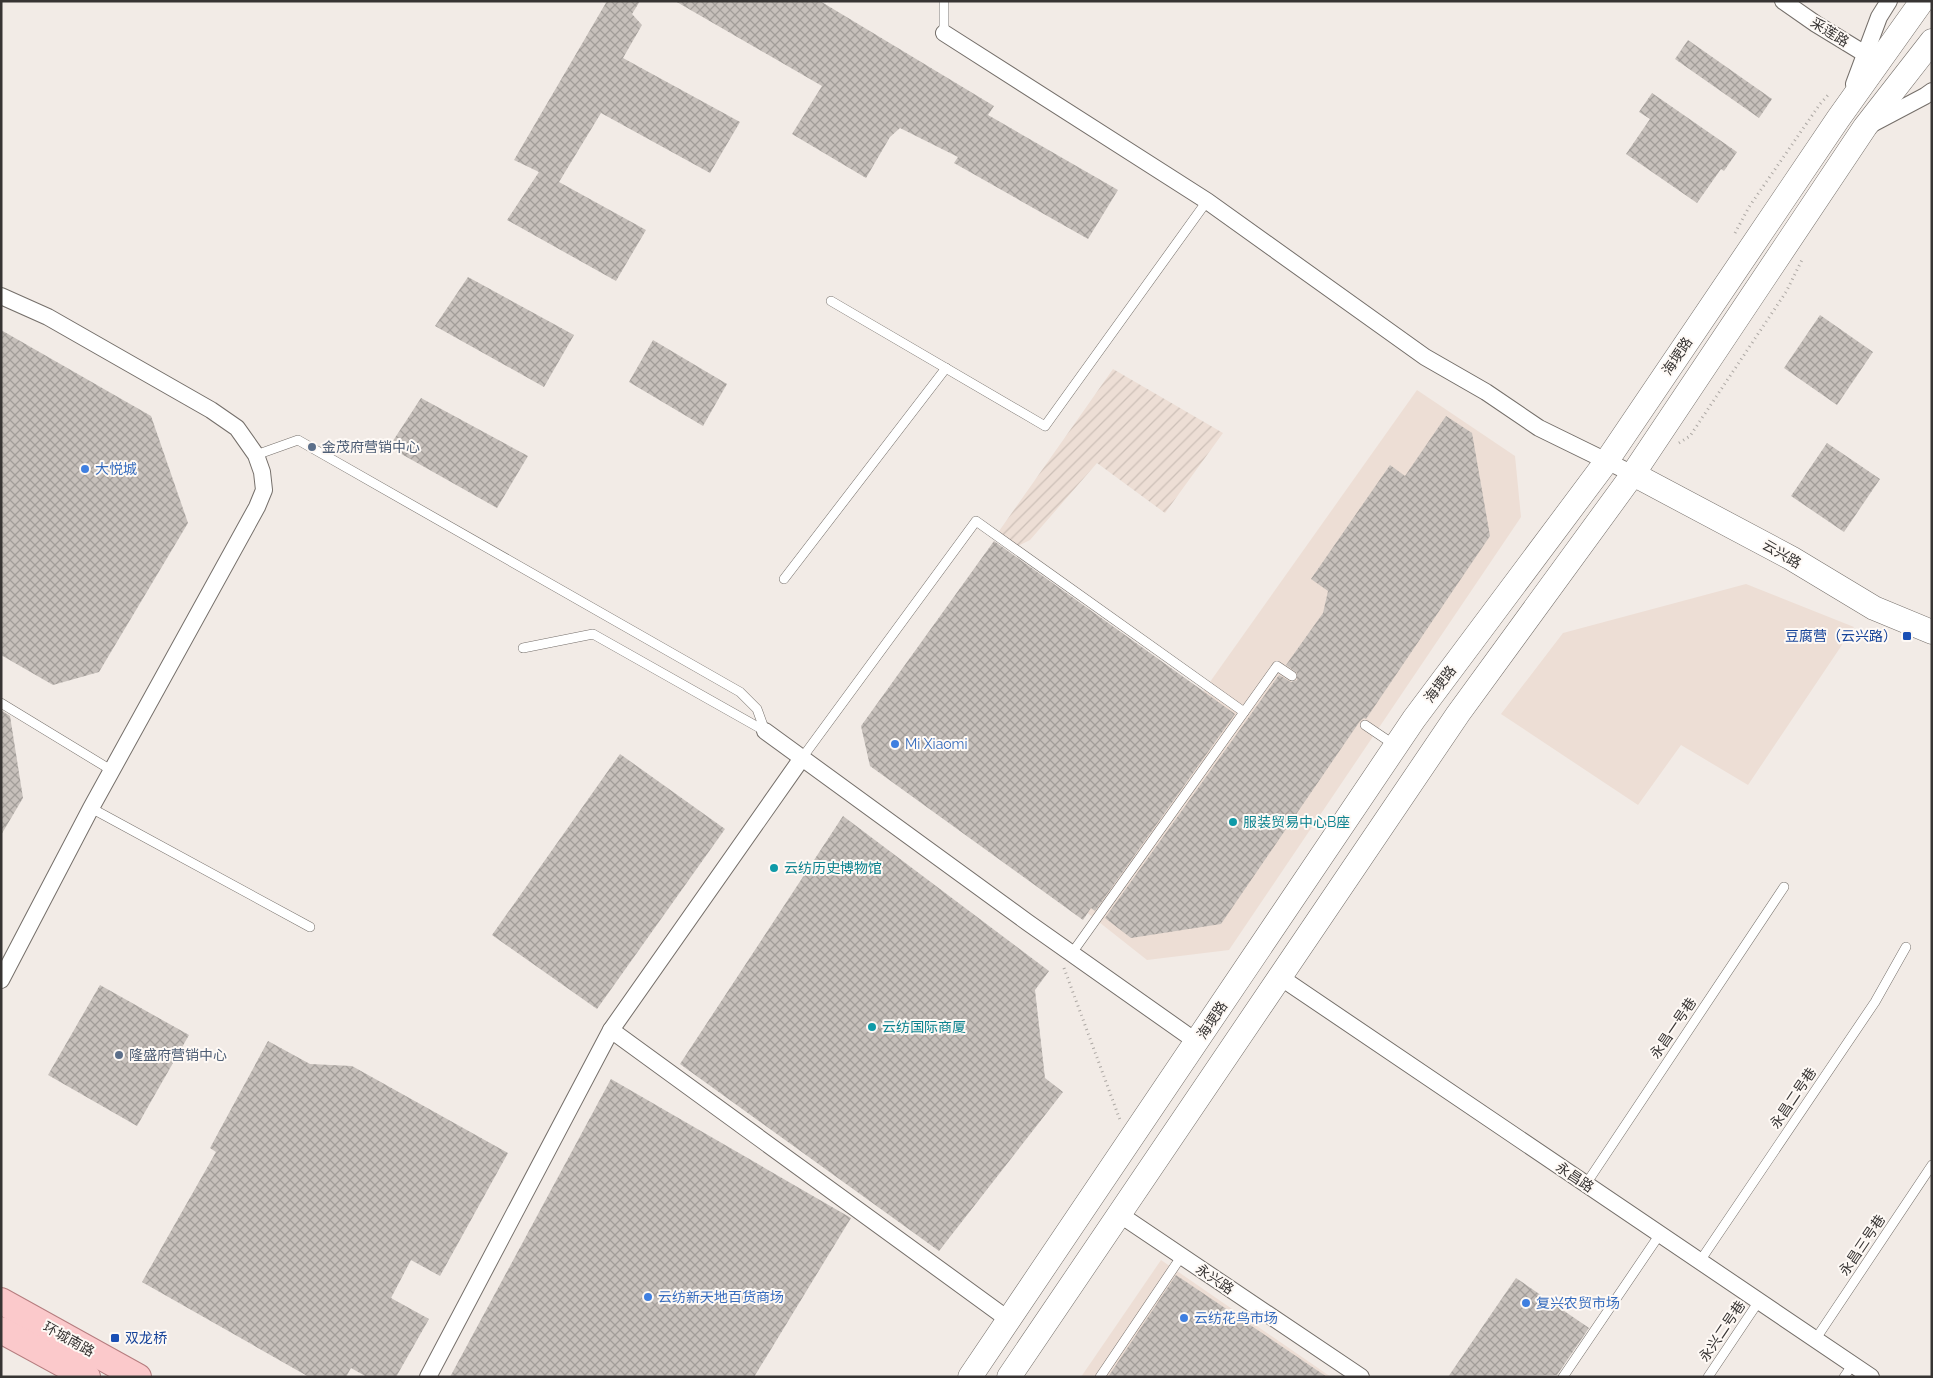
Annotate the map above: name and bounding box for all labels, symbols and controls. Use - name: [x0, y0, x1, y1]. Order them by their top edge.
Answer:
- street label: 采莲路: [1808, 14, 1852, 50]
- street label: 海埂路: [1659, 334, 1695, 378]
- place label: 金茂府营销中心: [322, 439, 420, 455]
- marker: 金茂府营销中心: [306, 441, 318, 453]
- place label: 大悦城: [95, 461, 137, 477]
- marker: 大悦城: [79, 463, 91, 475]
- street label: 云兴路: [1760, 537, 1804, 571]
- place label: 豆腐营（云兴路）: [1785, 628, 1897, 644]
- marker: 豆腐营（云兴路）: [1901, 630, 1913, 642]
- street label: 海埂路: [1421, 662, 1459, 706]
- place label: Mi Xiaomi: [905, 736, 968, 752]
- marker: Mi Xiaomi: [889, 738, 901, 750]
- place label: 服装贸易中心B座: [1243, 814, 1350, 830]
- marker: 服装贸易中心B座: [1227, 816, 1239, 828]
- place label: 云纺历史博物馆: [784, 860, 882, 876]
- marker: 云纺历史博物馆: [768, 862, 780, 874]
- street label: 永昌一号巷: [1647, 995, 1699, 1061]
- street label: 海埂路: [1194, 998, 1230, 1042]
- place label: 云纺国际商厦: [882, 1019, 966, 1035]
- marker: 云纺国际商厦: [866, 1021, 878, 1033]
- place label: 隆盛府营销中心: [129, 1047, 227, 1063]
- marker: 隆盛府营销中心: [113, 1049, 125, 1061]
- street label: 永昌二号巷: [1767, 1065, 1819, 1131]
- street label: 永昌路: [1553, 1159, 1597, 1195]
- street label: 永昌三号巷: [1836, 1212, 1888, 1278]
- street label: 永兴路: [1193, 1261, 1237, 1297]
- place label: 云纺新天地百货商场: [658, 1289, 784, 1305]
- marker: 云纺新天地百货商场: [642, 1291, 654, 1303]
- place label: 复兴农贸市场: [1536, 1295, 1620, 1311]
- marker: 复兴农贸市场: [1520, 1297, 1532, 1309]
- street label: 永兴二号巷: [1696, 1298, 1748, 1364]
- place label: 云纺花鸟市场: [1194, 1310, 1278, 1326]
- marker: 云纺花鸟市场: [1178, 1312, 1190, 1324]
- street label: 环城南路: [41, 1318, 97, 1360]
- place label: 双龙桥: [125, 1330, 167, 1346]
- marker: 双龙桥: [109, 1332, 121, 1344]

